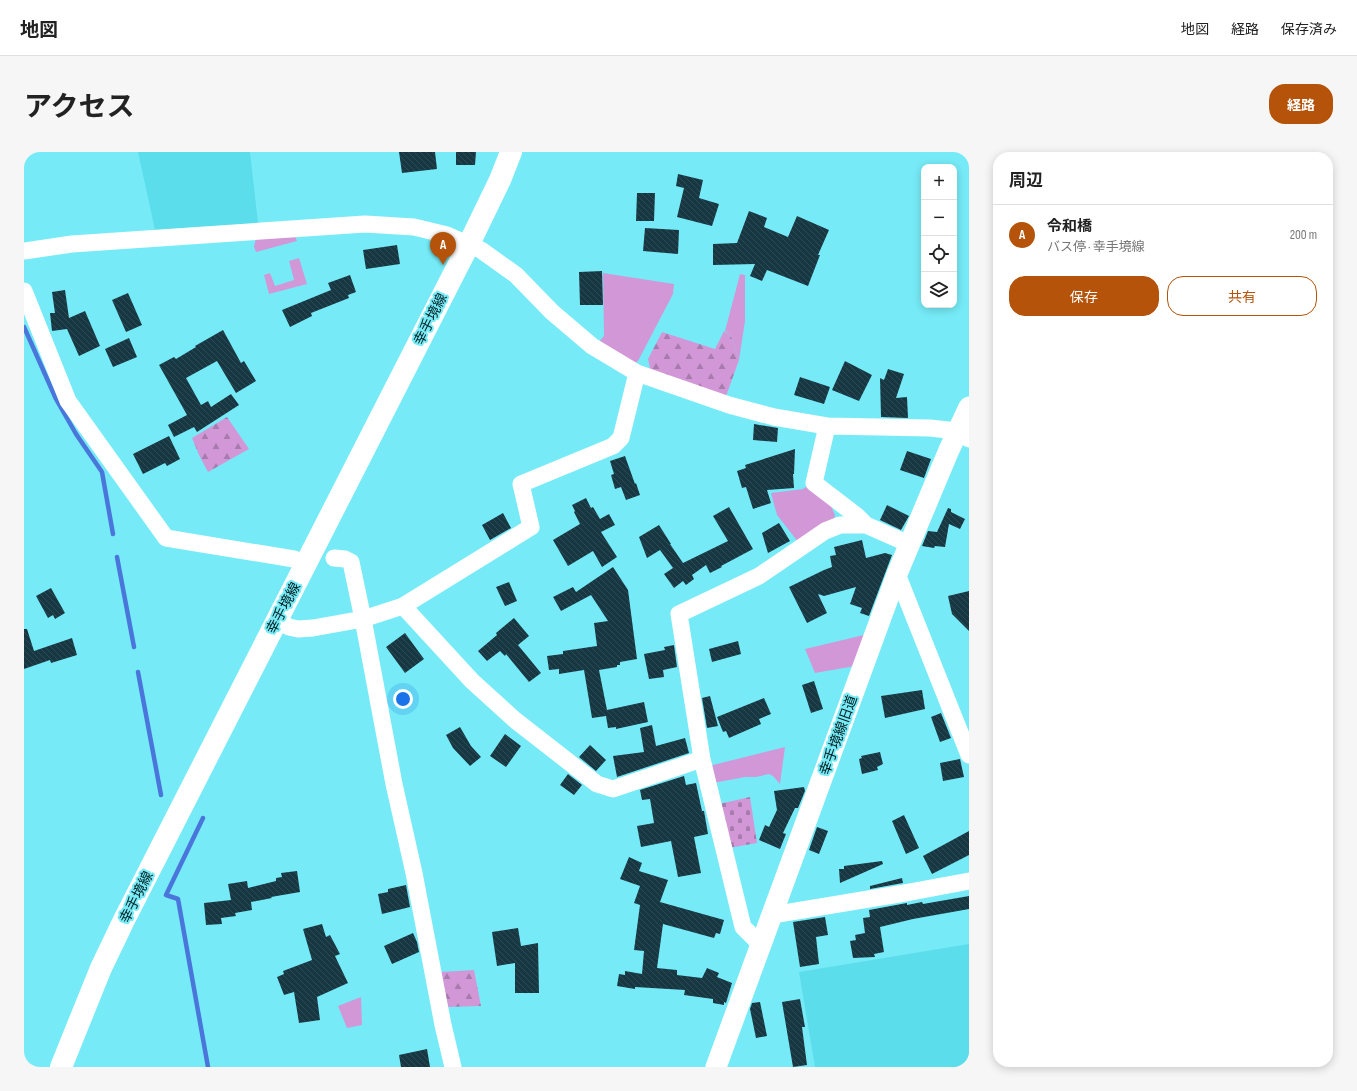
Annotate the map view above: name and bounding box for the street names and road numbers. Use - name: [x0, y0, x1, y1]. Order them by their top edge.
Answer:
- street label: 幸手境線: [410, 290, 451, 348]
- street label: 幸手境線: [263, 580, 304, 637]
- street label: 幸手境線旧道: [816, 693, 861, 778]
- street label: 幸手境線: [116, 868, 157, 926]

